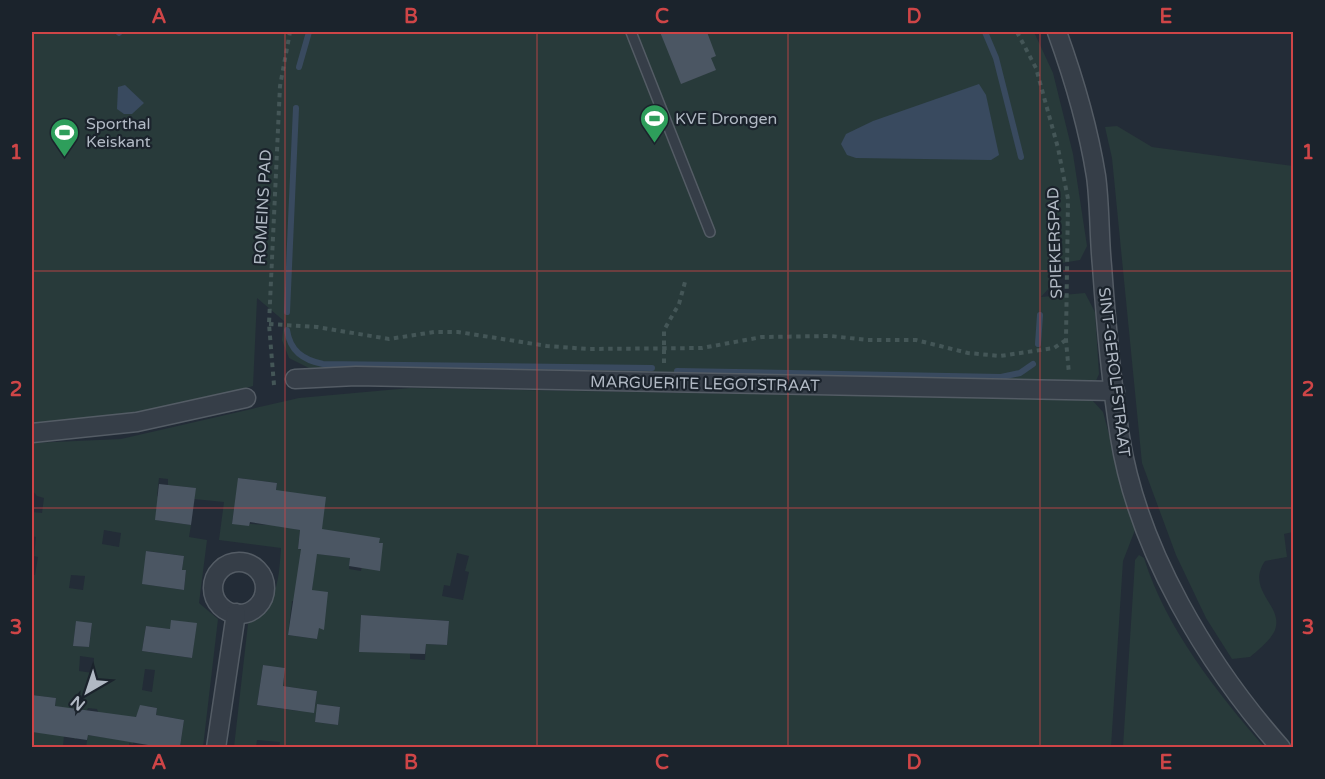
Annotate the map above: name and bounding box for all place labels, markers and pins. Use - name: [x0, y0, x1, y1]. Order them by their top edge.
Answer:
- sports icon: KVE Drongen: [638, 102, 670, 144]
- place label: KVE Drongen: [675, 109, 777, 129]
- place label: Sporthal Keiskant: [86, 114, 151, 152]
- sports icon: Sporthal Keiskant: [49, 116, 81, 158]

